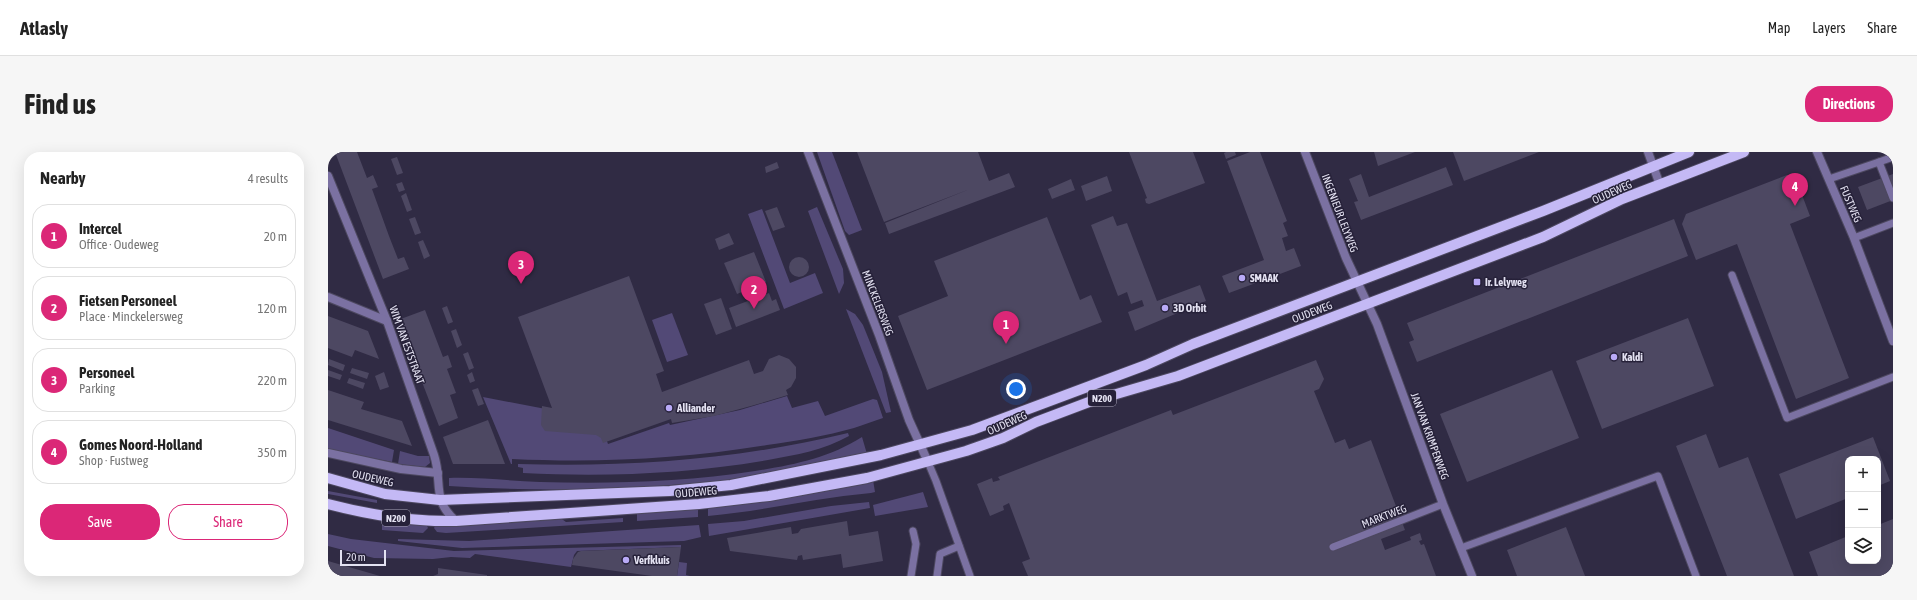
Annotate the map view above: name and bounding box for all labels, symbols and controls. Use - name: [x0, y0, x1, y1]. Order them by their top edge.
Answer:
- text: Atlasly: [20, 17, 68, 39]
- text: Map: [1768, 20, 1790, 36]
- text: Layers: [1812, 20, 1845, 36]
- text: Share: [1867, 20, 1897, 36]
- button: Directions: [1805, 86, 1893, 122]
- text: Find us: [24, 88, 96, 120]
- text: Nearby: [40, 168, 86, 188]
- text: 4 results: [248, 171, 288, 186]
- street label: INGENIEUR LELYWEG: [1320, 172, 1361, 254]
- pin: 4: [1782, 173, 1808, 206]
- street label: OUDEWEG: [1590, 178, 1634, 206]
- street label: FUSTWEG: [1838, 184, 1864, 224]
- text: Intercel: [79, 220, 122, 237]
- text: 1: [51, 229, 57, 244]
- text: 20 m: [264, 229, 287, 244]
- text: Office · Oudeweg: [79, 237, 159, 252]
- pin: 3: [508, 251, 534, 284]
- street label: MINCKELERSWEG: [860, 269, 896, 338]
- place label: SMAAK: [1250, 272, 1279, 284]
- marker: SMAAK: [1237, 273, 1247, 283]
- pin: 2: [741, 276, 767, 309]
- place label: Ir. Lelyweg: [1485, 276, 1527, 288]
- marker: Ir. Lelyweg: [1472, 277, 1482, 287]
- text: Fietsen Personeel: [79, 292, 177, 309]
- street label: OUDEWEG: [1290, 299, 1334, 325]
- text: 2: [51, 301, 57, 316]
- text: 120 m: [258, 301, 287, 316]
- place label: 3D Orbit: [1173, 302, 1207, 314]
- marker: 3D Orbit: [1160, 303, 1170, 313]
- street label: WIM VAN ESTSTRAAT: [387, 304, 427, 386]
- text: Place · Minckelersweg: [79, 309, 183, 324]
- pin: 1: [993, 311, 1019, 344]
- place label: Kaldi: [1622, 351, 1643, 363]
- marker: Kaldi: [1609, 352, 1619, 362]
- text: Personeel: [79, 364, 135, 381]
- text: 3: [51, 373, 57, 388]
- text: 220 m: [258, 373, 287, 388]
- your location: [1006, 379, 1026, 399]
- text: Parking: [79, 381, 115, 396]
- road number: N200: [1088, 390, 1116, 406]
- street label: JAN VAN KRIMPENWEG: [1409, 391, 1451, 481]
- place label: Alliander: [676, 402, 715, 414]
- marker: Alliander: [664, 403, 674, 413]
- street label: OUDEWEG: [985, 409, 1029, 437]
- text: Gomes Noord-Holland: [79, 436, 202, 453]
- text: 4: [51, 445, 57, 460]
- text: 350 m: [258, 445, 287, 460]
- text: Shop · Fustweg: [79, 453, 148, 468]
- map controls: [1845, 456, 1881, 564]
- button: +: [1845, 456, 1881, 492]
- street label: OUDEWEG: [351, 467, 395, 489]
- street label: OUDEWEG: [674, 484, 718, 500]
- button: −: [1845, 492, 1881, 528]
- street label: MARKTWEG: [1360, 502, 1408, 530]
- button: Save: [40, 504, 160, 540]
- button: Share: [168, 504, 288, 540]
- road number: N200: [382, 510, 410, 526]
- button: layers: [1845, 528, 1881, 564]
- scale bar: [340, 548, 386, 567]
- text: 20 m: [346, 551, 366, 563]
- place label: Verfkluis: [633, 554, 670, 566]
- marker: Verfkluis: [621, 555, 631, 565]

